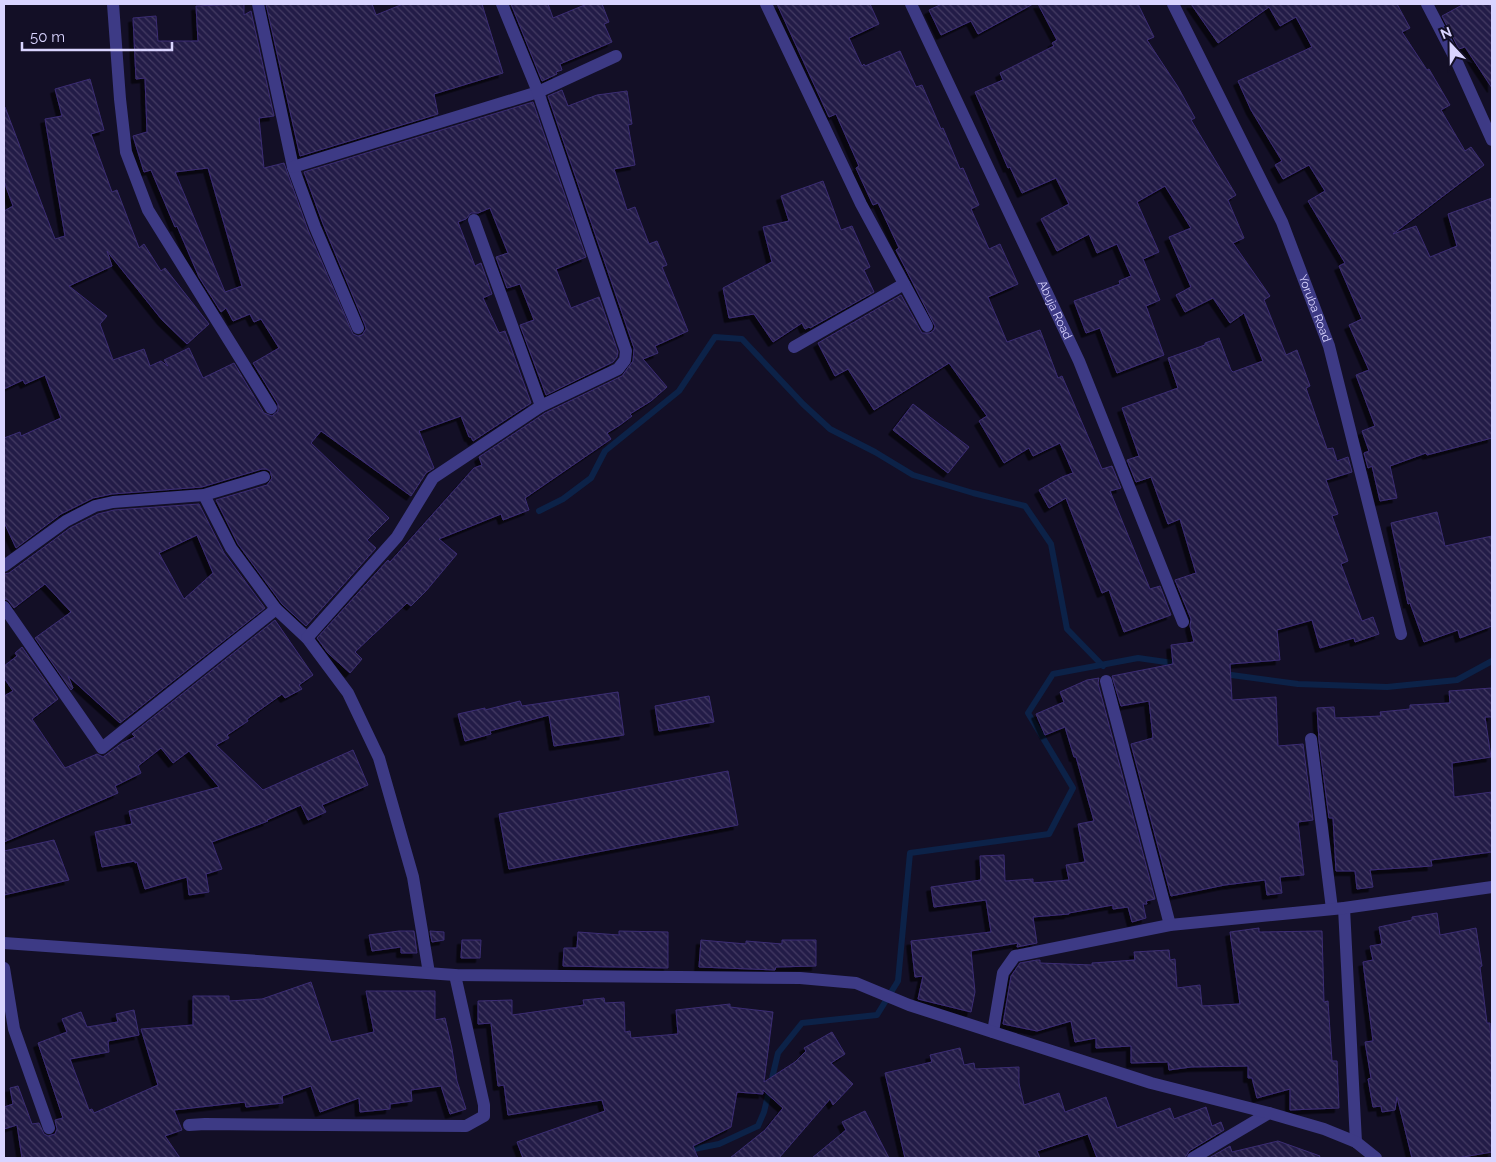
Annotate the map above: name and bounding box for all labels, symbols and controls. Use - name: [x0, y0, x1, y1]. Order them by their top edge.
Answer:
- scale bar: [22, 20, 172, 52]
- north arrow: [1426, 20, 1476, 70]
- text: N: [1438, 24, 1454, 42]
- text: 50 m: [30, 28, 65, 46]
- street label: Yoruba Road: [1296, 273, 1334, 344]
- street label: Abuja Road: [1035, 278, 1075, 342]

